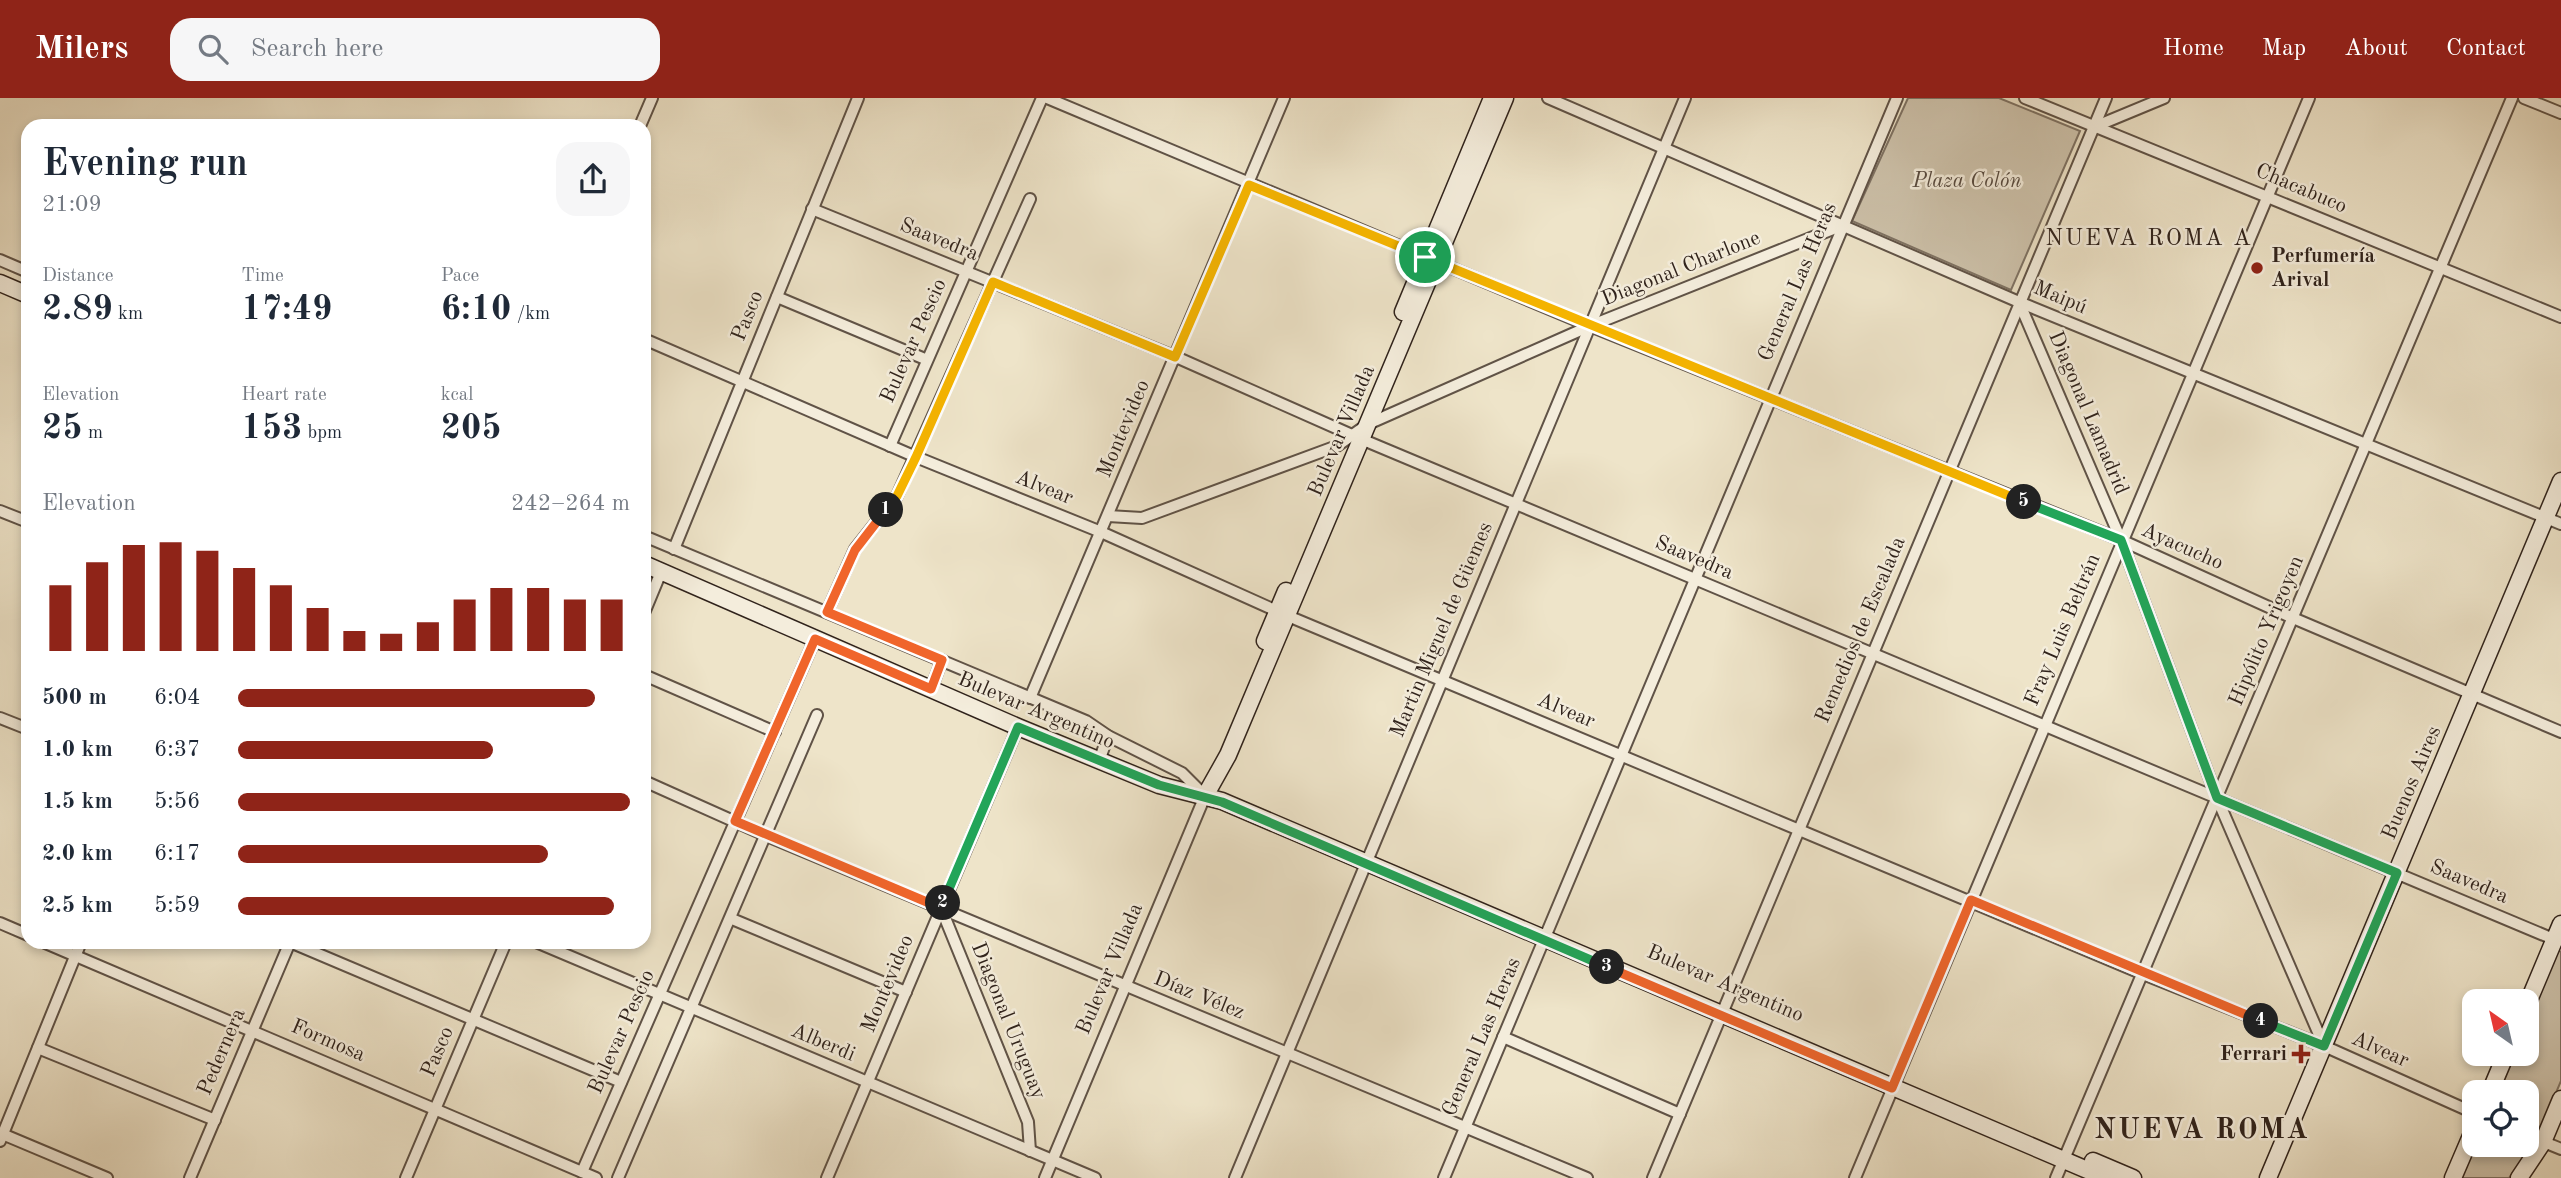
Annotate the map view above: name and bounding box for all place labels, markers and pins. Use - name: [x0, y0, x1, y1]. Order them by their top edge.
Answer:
- pin: [1395, 227, 1455, 287]
- place label: Perfumería Arival: [2271, 246, 2376, 291]
- marker: Perfumería Arival: [2249, 260, 2265, 276]
- pin: 5: [2007, 484, 2042, 520]
- pin: 1: [868, 492, 903, 528]
- pin: 2: [926, 886, 960, 920]
- pin: 3: [1590, 950, 1624, 984]
- pin: 4: [2244, 1004, 2278, 1038]
- place label: Ferrari: [2220, 1044, 2287, 1065]
- marker: Ferrari: [2293, 1046, 2309, 1062]

